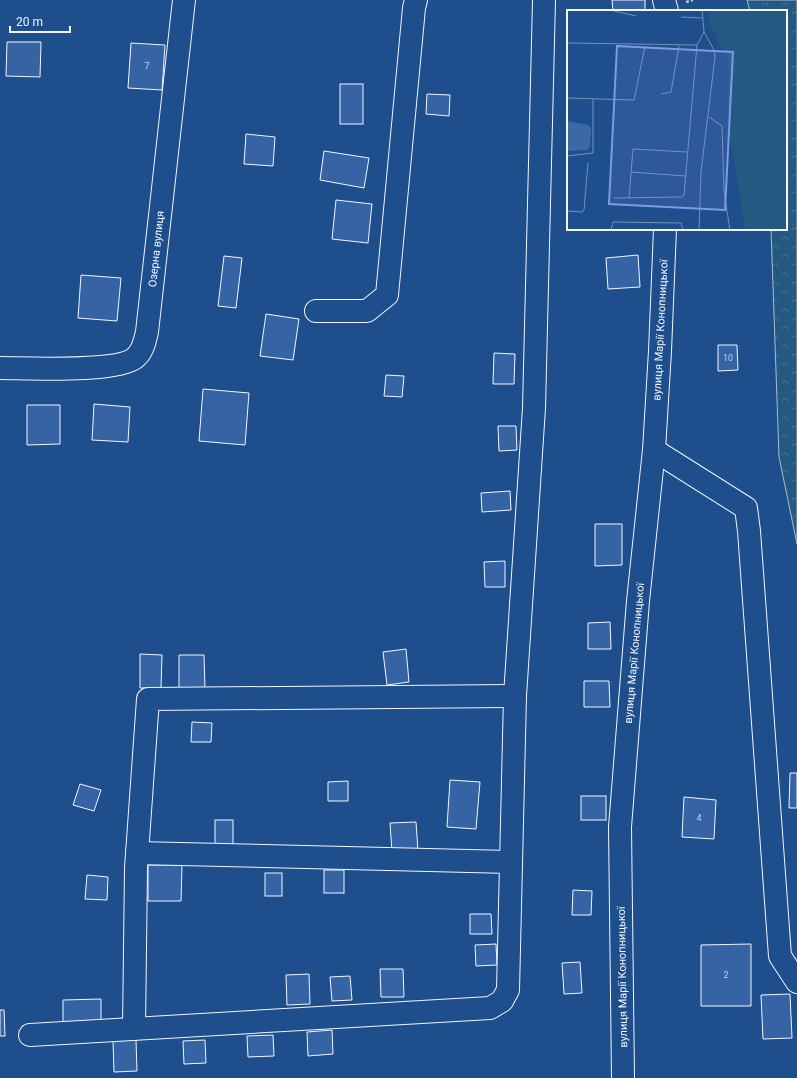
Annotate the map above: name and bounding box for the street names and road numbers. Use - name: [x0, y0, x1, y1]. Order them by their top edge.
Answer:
- street label: Озерна вулиця: [146, 210, 167, 288]
- street label: вулиця Марії Конопницької: [650, 258, 671, 401]
- street label: вулиця Марії Конопницької: [622, 581, 647, 724]
- street label: вулиця Марії Конопницької: [615, 905, 630, 1048]

